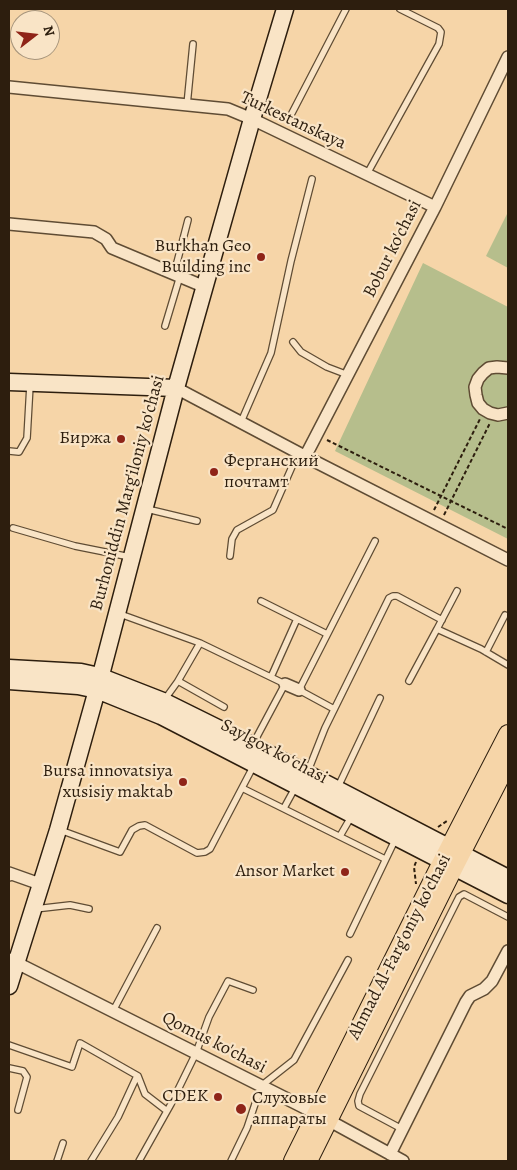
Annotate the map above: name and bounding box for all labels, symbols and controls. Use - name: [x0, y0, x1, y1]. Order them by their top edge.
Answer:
- north arrow: [10, 10, 60, 60]
- text: N: [38, 23, 59, 39]
- street label: Turkestanskaya: [237, 87, 349, 155]
- street label: Bobur ko'chasi: [359, 197, 427, 301]
- place label: Burkhan Geo Building inc: [155, 236, 251, 278]
- marker: Burkhan Geo Building inc: [255, 251, 267, 263]
- street label: Burhoniddin Marg'iloniy ko'chasi: [86, 373, 170, 613]
- place label: Биржа: [59, 428, 111, 450]
- marker: Биржа: [115, 433, 127, 445]
- place label: Ферганский почтамт: [224, 451, 319, 494]
- marker: Ферганский почтамт: [208, 466, 220, 478]
- street label: Saylgox koʻchasi: [217, 715, 331, 789]
- place label: Bursa innovatsiya xusisiy maktab: [42, 761, 173, 804]
- marker: Bursa innovatsiya xusisiy maktab: [177, 776, 189, 788]
- street label: Ahmad Al-Farg'oniy ko'chasi: [344, 851, 456, 1043]
- place label: Ansor Market: [235, 861, 335, 883]
- marker: Ansor Market: [339, 866, 351, 878]
- street label: Qomus ko'chasi: [158, 1007, 270, 1079]
- place label: CDEK: [162, 1086, 208, 1108]
- place label: Слуховые аппараты: [252, 1088, 327, 1130]
- marker: CDEK: [212, 1091, 224, 1103]
- marker: Слуховые аппараты: [234, 1102, 248, 1116]

